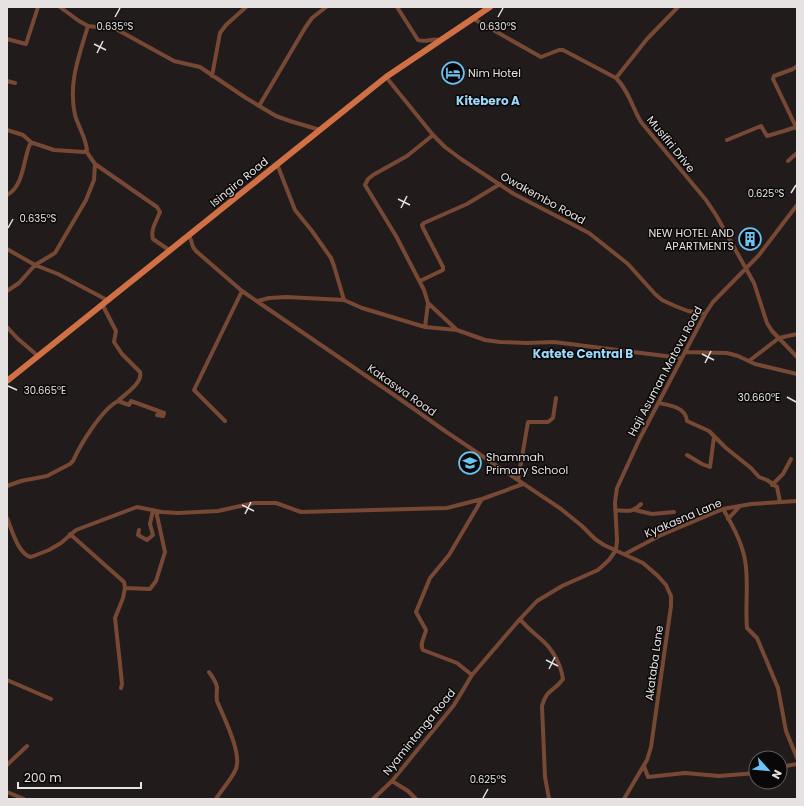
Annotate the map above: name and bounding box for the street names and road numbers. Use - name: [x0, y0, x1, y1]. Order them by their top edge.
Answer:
- street label: Musifiri Drive: [643, 112, 699, 176]
- street label: Isingiro Road: [206, 153, 272, 211]
- street label: Owakembo Road: [498, 168, 588, 228]
- street label: Haji Asuman Matovu Road: [624, 303, 706, 439]
- street label: Kakaswa Road: [364, 360, 440, 420]
- street label: Kyakasna Lane: [642, 494, 724, 541]
- street label: Akataba Lane: [641, 624, 667, 702]
- street label: Nyamintanga Road: [379, 685, 459, 779]

